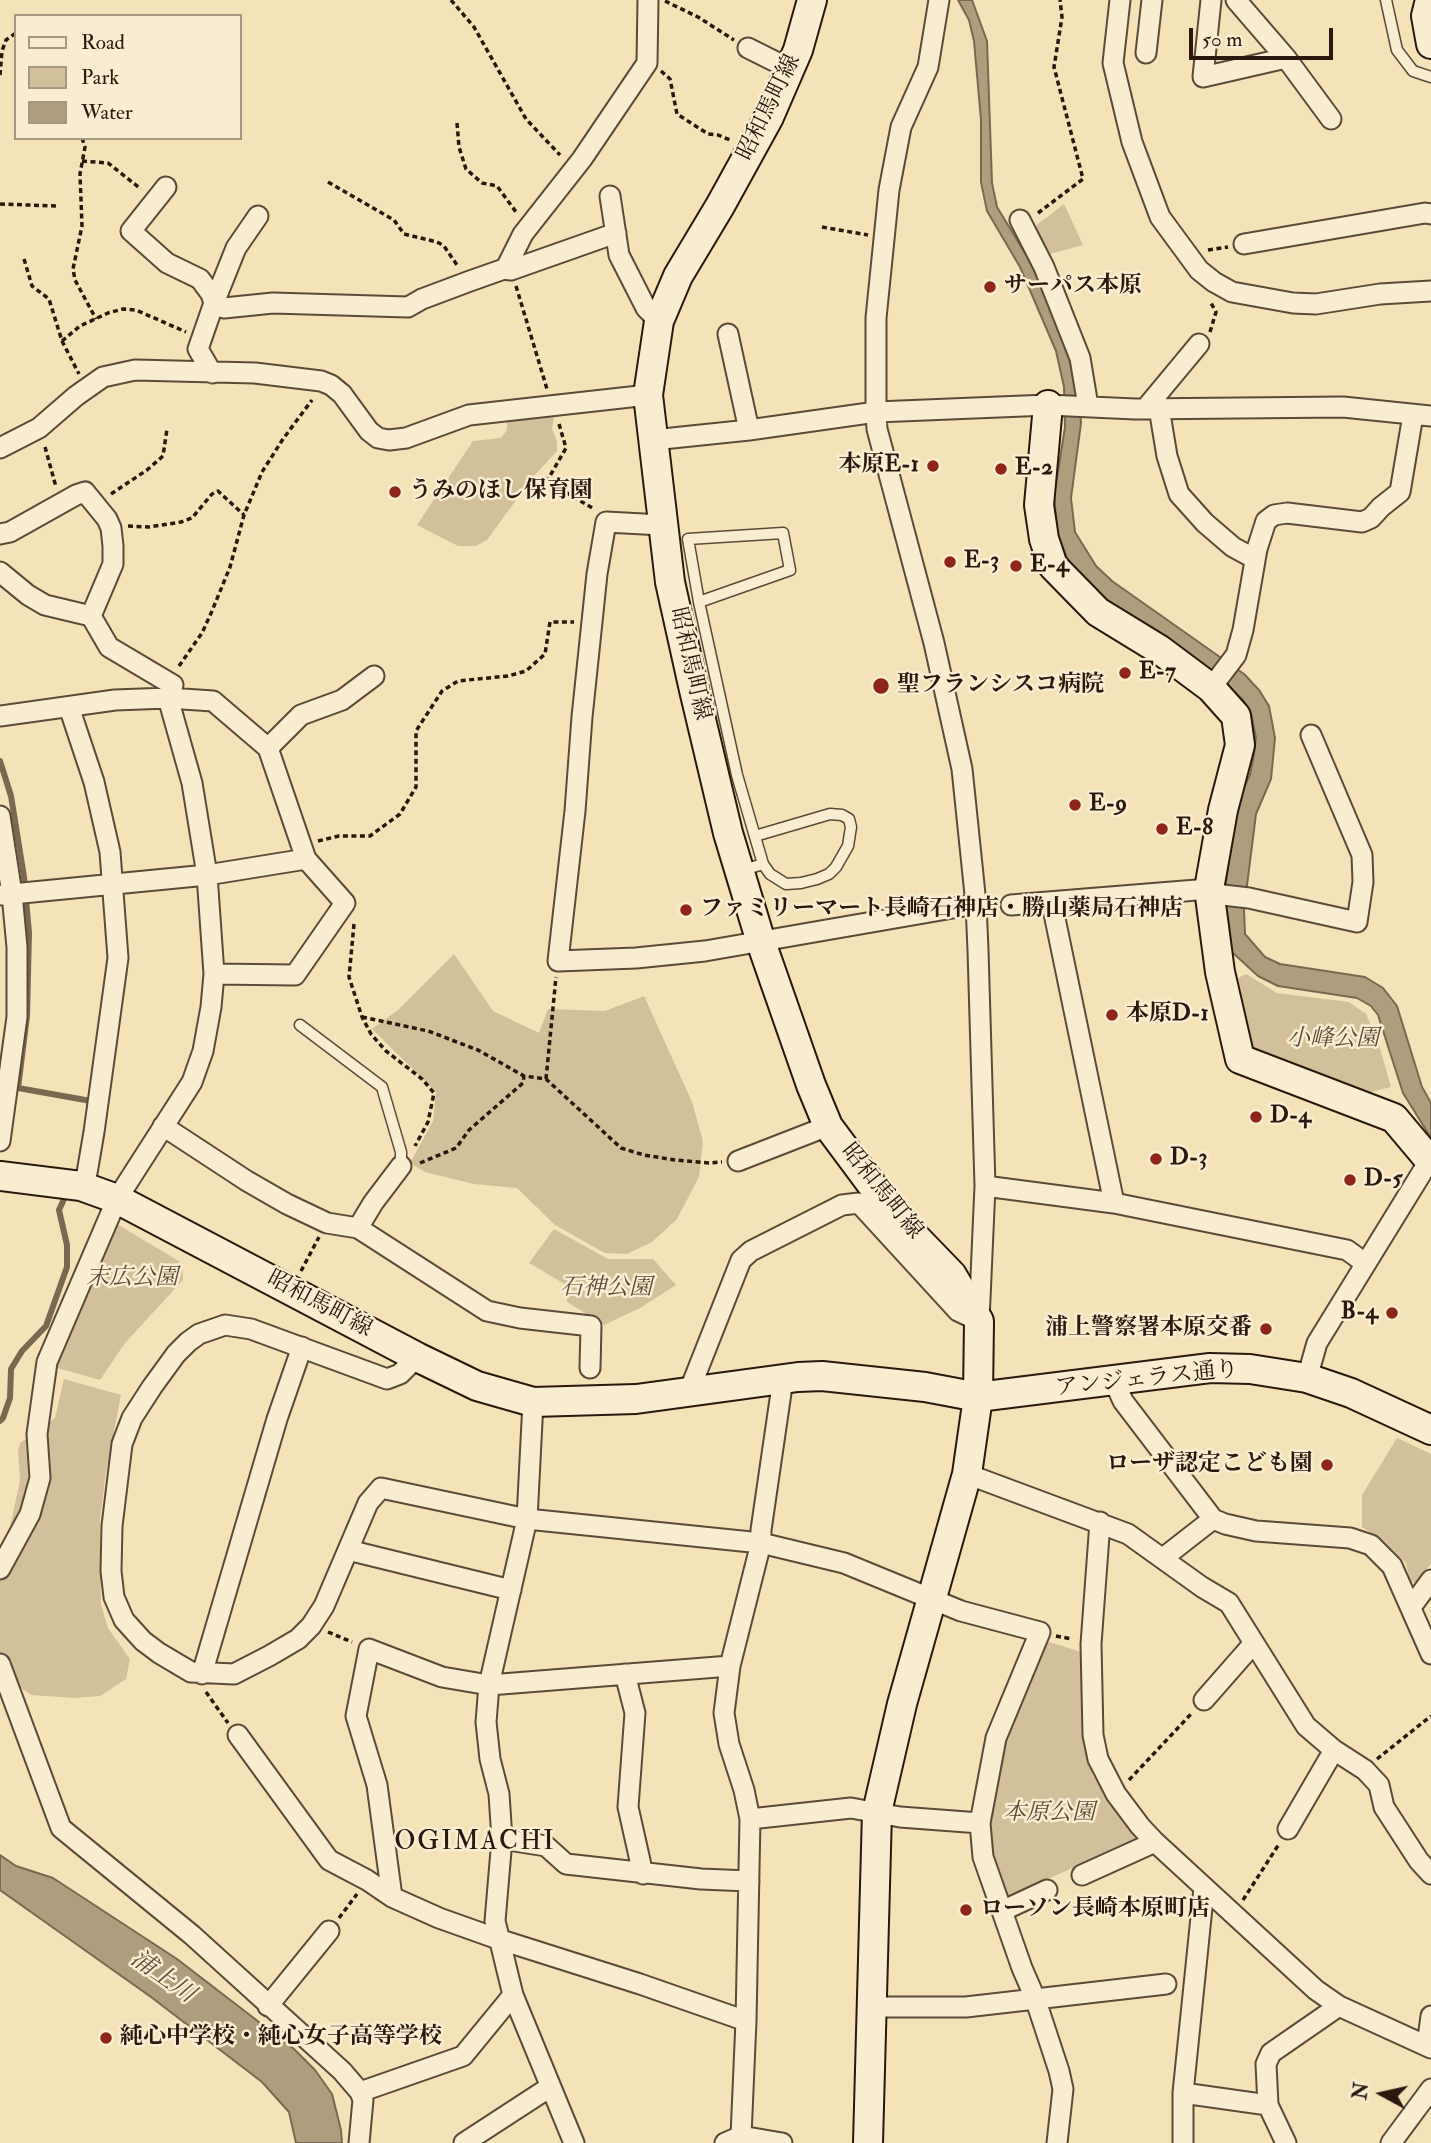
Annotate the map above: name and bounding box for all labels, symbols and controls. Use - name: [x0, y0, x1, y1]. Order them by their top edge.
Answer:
- legend: [14, 14, 242, 140]
- scale bar: [1193, 14, 1336, 58]
- text: 50 m: [1202, 26, 1243, 53]
- text: Road: [81, 29, 125, 56]
- street label: 昭和馬町線: [732, 50, 808, 166]
- text: Park: [81, 64, 119, 91]
- text: Water: [81, 99, 133, 126]
- place label: サーパス本原: [1004, 273, 1142, 301]
- marker: サーパス本原: [982, 279, 998, 295]
- place label: 本原E-1: [839, 452, 919, 480]
- place label: E-2: [1015, 455, 1053, 483]
- marker: 本原E-1: [925, 458, 941, 474]
- marker: E-2: [993, 461, 1009, 477]
- place label: うみのほし保育園: [409, 478, 593, 506]
- marker: うみのほし保育園: [387, 484, 403, 500]
- place label: E-3: [964, 548, 999, 576]
- place label: E-4: [1030, 552, 1069, 580]
- marker: E-3: [942, 554, 958, 570]
- marker: E-4: [1008, 558, 1024, 574]
- street label: 昭和馬町線: [663, 605, 715, 723]
- place label: E-7: [1139, 659, 1176, 687]
- marker: E-7: [1117, 665, 1133, 681]
- place label: 聖フランシスコ病院: [897, 672, 1104, 700]
- marker: 聖フランシスコ病院: [871, 676, 891, 696]
- place label: E-9: [1089, 791, 1127, 819]
- marker: E-9: [1067, 797, 1083, 813]
- place label: E-8: [1176, 815, 1213, 843]
- marker: E-8: [1154, 821, 1170, 837]
- place label: ファミリーマート長崎石神店・勝山薬局石神店: [700, 896, 1183, 924]
- marker: ファミリーマート長崎石神店・勝山薬局石神店: [678, 902, 694, 918]
- place label: 本原D-1: [1126, 1001, 1209, 1029]
- marker: 本原D-1: [1104, 1007, 1120, 1023]
- park label: 小峰公園: [1287, 1026, 1379, 1054]
- place label: D-4: [1270, 1103, 1311, 1131]
- marker: D-4: [1248, 1109, 1264, 1125]
- street label: 昭和馬町線: [834, 1139, 928, 1245]
- place label: D-3: [1170, 1145, 1207, 1173]
- marker: D-3: [1148, 1151, 1164, 1167]
- place label: D-5: [1364, 1166, 1403, 1194]
- marker: D-5: [1342, 1172, 1358, 1188]
- park label: 末広公園: [86, 1265, 178, 1293]
- street label: 昭和馬町線: [262, 1266, 376, 1344]
- park label: 石神公園: [560, 1275, 652, 1303]
- place label: B-4: [1341, 1299, 1378, 1327]
- marker: B-4: [1384, 1305, 1400, 1321]
- place label: 浦上警察署本原交番: [1045, 1315, 1252, 1343]
- marker: 浦上警察署本原交番: [1258, 1321, 1274, 1337]
- street label: アンジェラス通り: [1054, 1357, 1240, 1403]
- place label: ローザ認定こども園: [1106, 1451, 1313, 1479]
- marker: ローザ認定こども園: [1319, 1457, 1335, 1473]
- park label: 本原公園: [1003, 1800, 1095, 1828]
- district label: OGIMACHI: [395, 1827, 555, 1859]
- place label: ローソン長崎本原町店: [980, 1896, 1210, 1924]
- marker: ローソン長崎本原町店: [958, 1902, 974, 1918]
- water label: 浦上川: [124, 1946, 200, 2010]
- place label: 純心中学校・純心女子高等学校: [120, 2024, 442, 2052]
- marker: 純心中学校・純心女子高等学校: [98, 2030, 114, 2046]
- north arrow: [1347, 2059, 1417, 2129]
- text: N: [1348, 2081, 1374, 2101]

